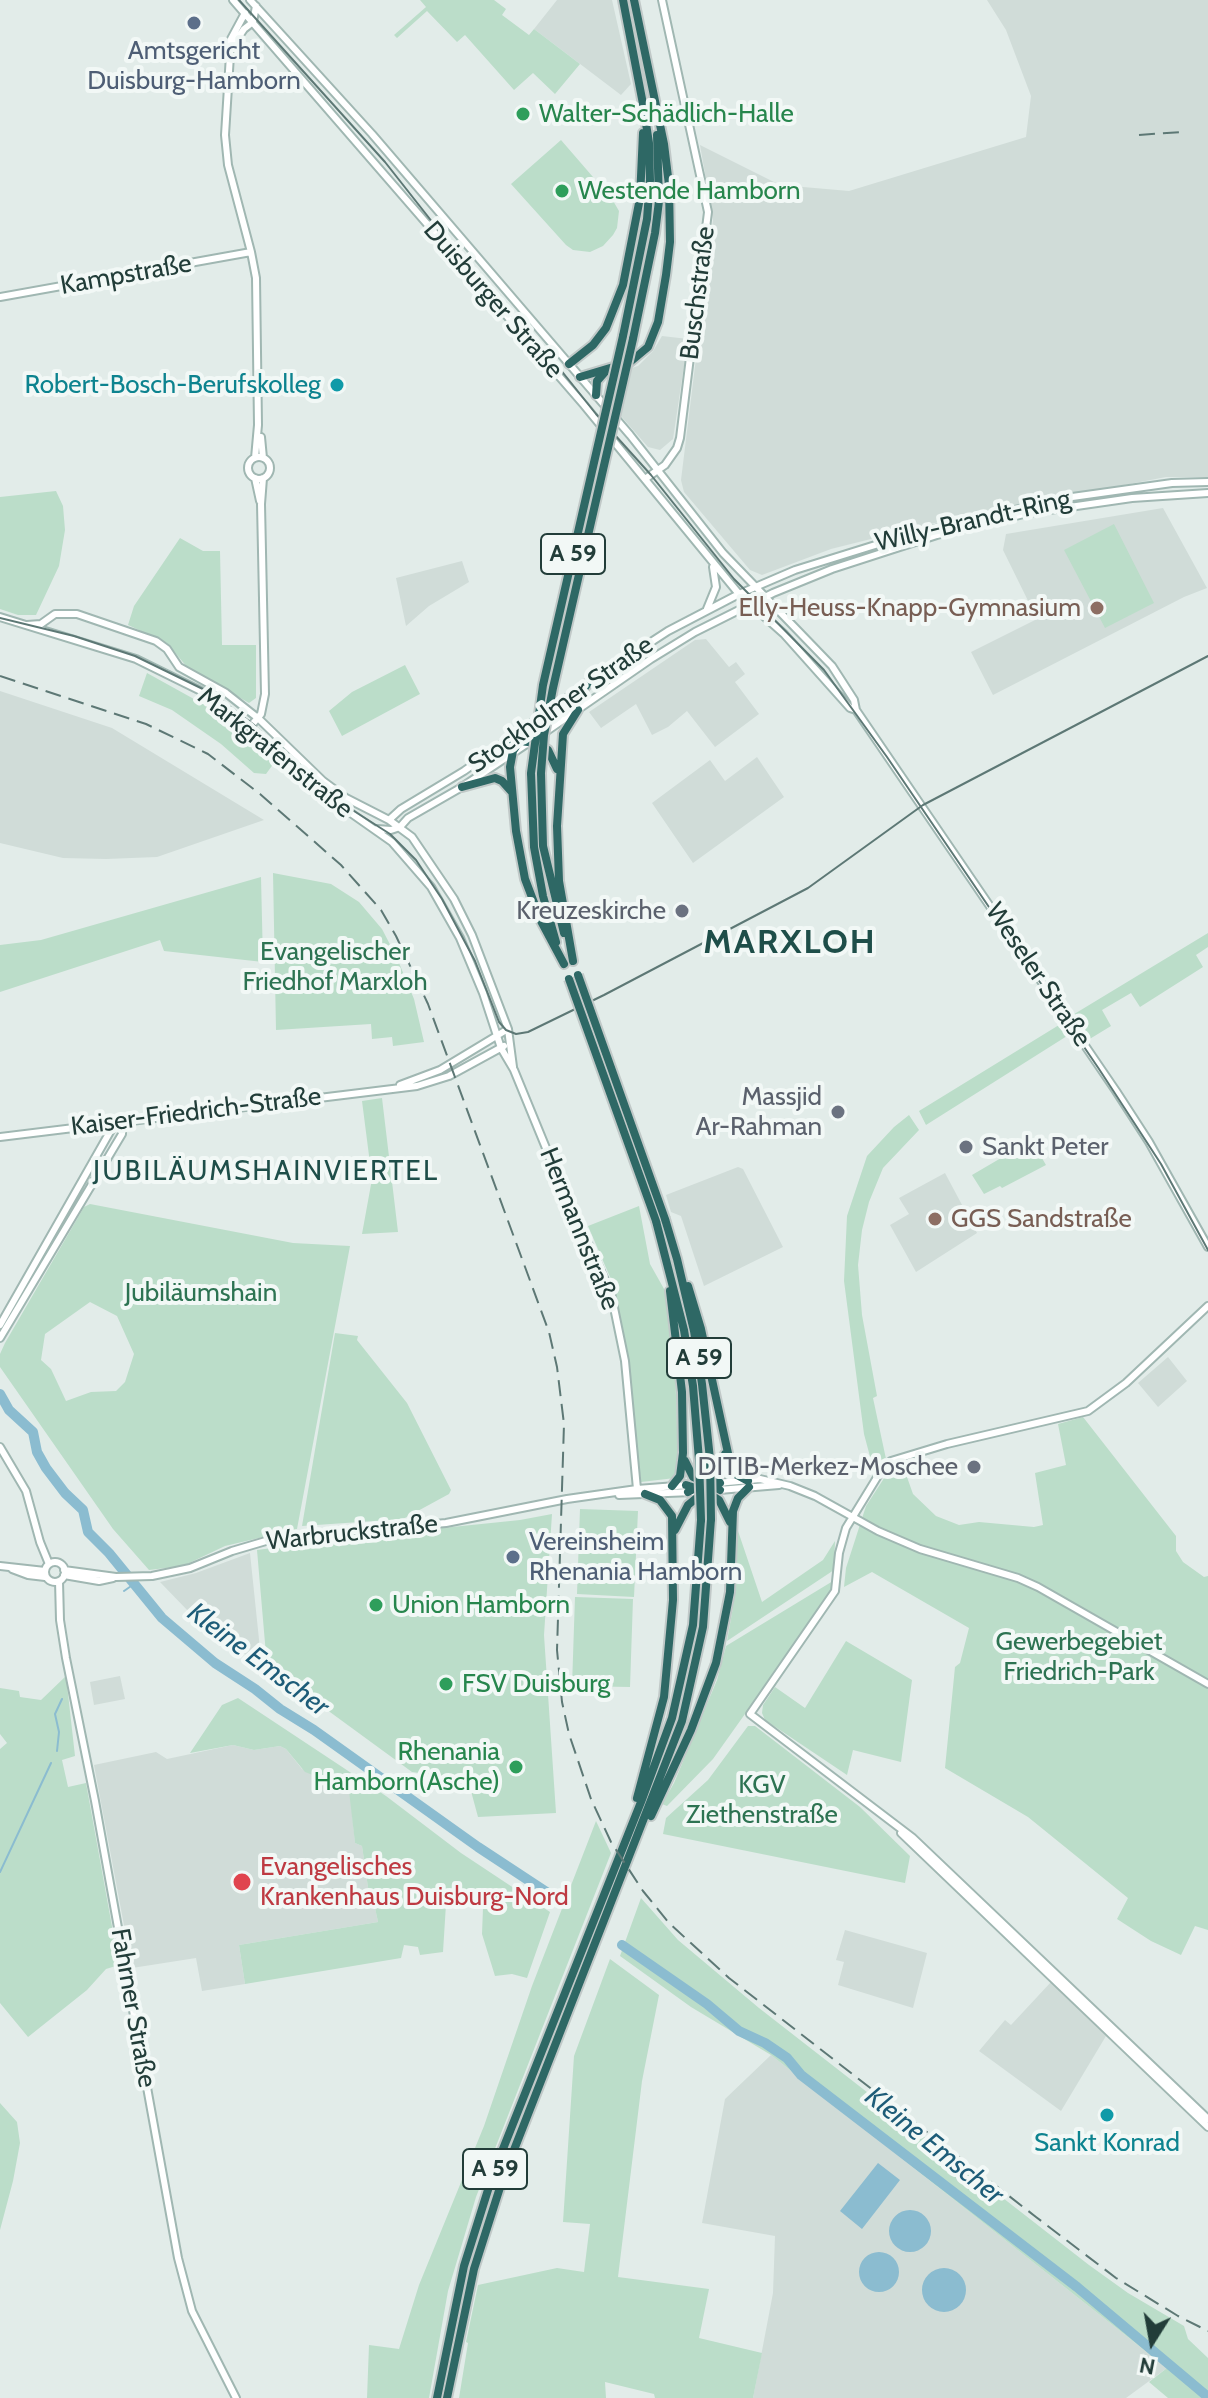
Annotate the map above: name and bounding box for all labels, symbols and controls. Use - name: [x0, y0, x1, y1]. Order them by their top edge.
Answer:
- marker: Amtsgericht Duisburg-Hamborn: [185, 14, 203, 32]
- place label: Amtsgericht Duisburg-Hamborn: [87, 35, 301, 96]
- place label: Walter-Schädlich-Halle: [539, 98, 794, 130]
- marker: Walter-Schädlich-Halle: [514, 105, 532, 123]
- place label: Westende Hamborn: [578, 175, 801, 207]
- marker: Westende Hamborn: [553, 182, 571, 200]
- street label: Duisburger Straße: [416, 215, 570, 385]
- street label: Buschstraße: [674, 225, 722, 361]
- street label: Kampstraße: [58, 248, 194, 302]
- place label: Robert-Bosch-Berufskolleg: [24, 369, 321, 401]
- marker: Robert-Bosch-Berufskolleg: [328, 376, 346, 394]
- street label: Willy-Brandt-Ring: [872, 483, 1074, 559]
- road number: A 59: [541, 534, 605, 574]
- place label: Elly-Heuss-Knapp-Gymnasium: [738, 592, 1081, 624]
- marker: Elly-Heuss-Knapp-Gymnasium: [1088, 599, 1106, 617]
- street label: Stockholmer Straße: [463, 630, 659, 780]
- street label: Markgrafenstraße: [191, 681, 359, 825]
- place label: Kreuzeskirche: [516, 895, 666, 927]
- street label: Weseler Straße: [978, 897, 1098, 1053]
- marker: Kreuzeskirche: [673, 902, 691, 920]
- district label: MARXLOH: [703, 923, 877, 963]
- park label: Evangelischer Friedhof Marxloh: [243, 936, 427, 998]
- street label: Kaiser-Friedrich-Straße: [69, 1081, 323, 1143]
- place label: Massjid Ar-Rahman: [695, 1081, 822, 1142]
- marker: Massjid Ar-Rahman: [829, 1103, 847, 1121]
- place label: Sankt Peter: [982, 1131, 1108, 1163]
- marker: Sankt Peter: [957, 1138, 975, 1156]
- street label: Hermannstraße: [532, 1143, 626, 1315]
- district label: JUBILÄUMSHAINVIERTEL: [93, 1155, 439, 1189]
- place label: GGS Sandstraße: [951, 1203, 1132, 1235]
- marker: GGS Sandstraße: [926, 1210, 944, 1228]
- park label: Jubiläumshain: [125, 1277, 277, 1309]
- road number: A 59: [667, 1338, 731, 1378]
- place label: DITIB-Merkez-Moschee: [697, 1451, 958, 1483]
- marker: DITIB-Merkez-Moschee: [965, 1458, 983, 1476]
- street label: Warbruckstraße: [265, 1508, 439, 1558]
- place label: Vereinsheim Rhenania Hamborn: [529, 1526, 742, 1588]
- marker: Vereinsheim Rhenania Hamborn: [504, 1548, 522, 1566]
- place label: Union Hamborn: [392, 1589, 570, 1621]
- water label: Kleine Emscher: [181, 1596, 335, 1724]
- marker: Union Hamborn: [367, 1596, 385, 1614]
- park label: Gewerbegebiet Friedrich-Park: [996, 1626, 1162, 1688]
- place label: FSV Duisburg: [462, 1668, 610, 1700]
- marker: FSV Duisburg: [437, 1675, 455, 1693]
- place label: Rhenania Hamborn(Asche): [314, 1736, 500, 1798]
- marker: Rhenania Hamborn(Asche): [507, 1758, 525, 1776]
- park label: KGV Ziethenstraße: [686, 1769, 838, 1830]
- place label: Evangelisches Krankenhaus Duisburg-Nord: [260, 1851, 569, 1912]
- marker: Evangelisches Krankenhaus Duisburg-Nord: [231, 1871, 253, 1893]
- street label: Fahrner Straße: [104, 1926, 162, 2090]
- water label: Kleine Emscher: [858, 2080, 1010, 2212]
- marker: Sankt Konrad: [1098, 2106, 1116, 2124]
- place label: Sankt Konrad: [1034, 2127, 1180, 2159]
- road number: A 59: [463, 2149, 527, 2189]
- north arrow: [1112, 2302, 1192, 2382]
- text: N: [1137, 2351, 1158, 2381]

